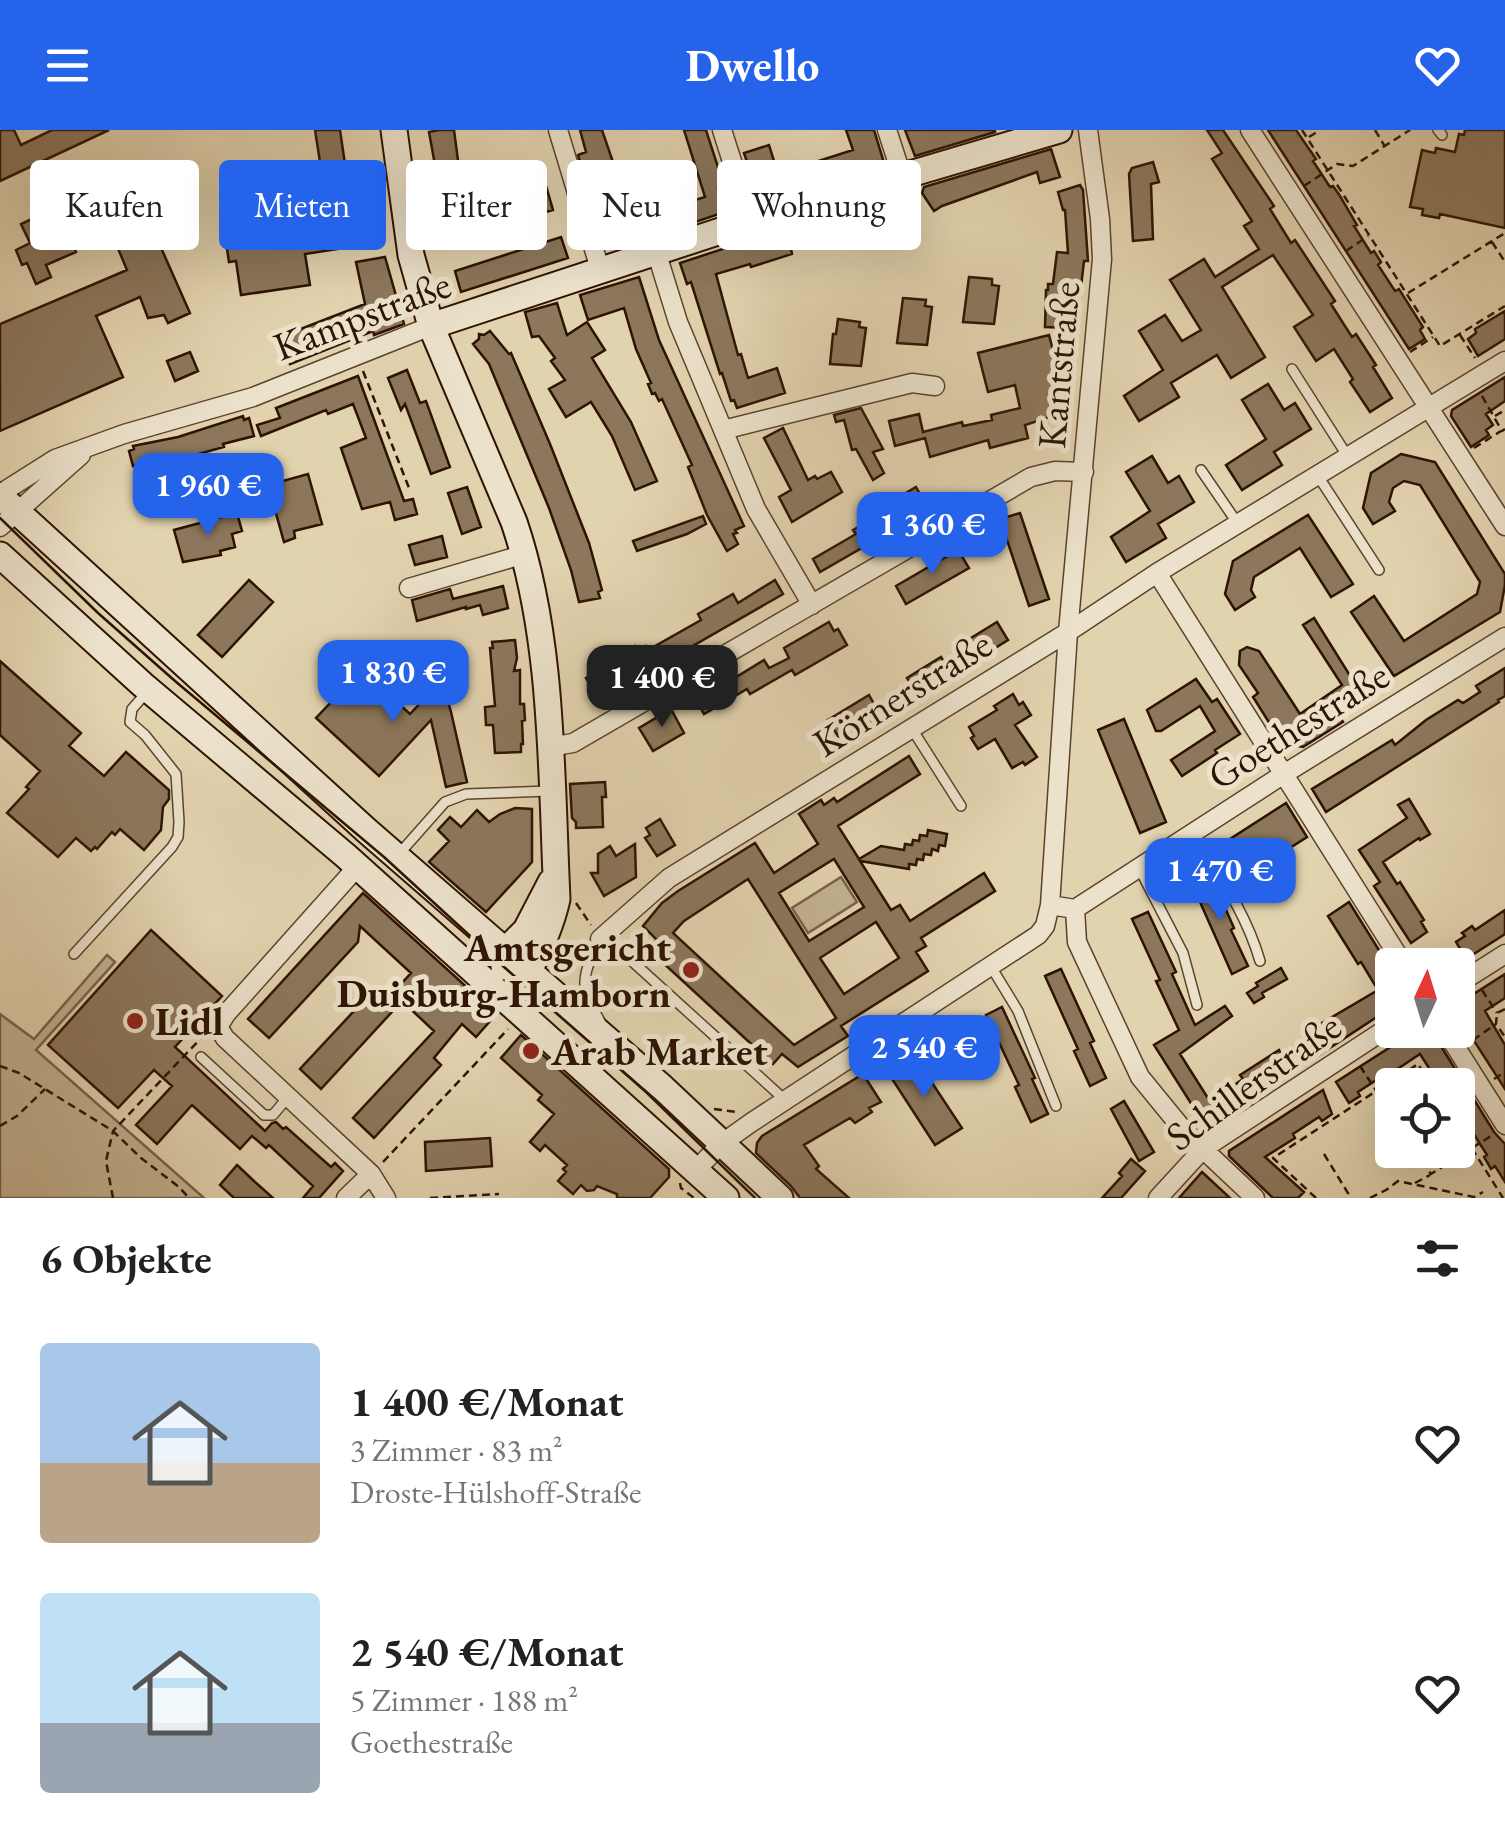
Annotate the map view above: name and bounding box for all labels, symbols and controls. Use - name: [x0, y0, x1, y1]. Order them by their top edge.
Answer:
- text: Dwello: [686, 36, 819, 94]
- icon: menu: [40, 38, 95, 93]
- icon: heart: [1410, 38, 1465, 93]
- chip: Kaufen: [30, 160, 199, 250]
- chip: Mieten: [219, 160, 386, 250]
- chip: Filter: [406, 160, 547, 250]
- chip: Neu: [567, 160, 697, 250]
- chip: Wohnung: [717, 160, 921, 250]
- street label: Kampstraße: [266, 257, 458, 373]
- street label: Kantstraße: [1025, 279, 1091, 451]
- pin: 1 960 €: [116, 453, 300, 538]
- text: 1 960 €: [155, 464, 261, 506]
- pin: 1 360 €: [840, 492, 1024, 577]
- text: 1 360 €: [879, 503, 985, 545]
- street label: Körnerstraße: [803, 618, 1001, 768]
- pin: 1 830 €: [301, 640, 485, 725]
- pin: 1 400 €: [570, 645, 754, 730]
- street label: Goethestraße: [1198, 649, 1398, 801]
- text: 1 830 €: [340, 651, 446, 693]
- text: 1 400 €: [609, 656, 715, 698]
- pin: 1 470 €: [1128, 838, 1312, 923]
- text: 1 470 €: [1167, 849, 1273, 891]
- place label: Amtsgericht Duisburg-Hamborn: [337, 921, 671, 1019]
- north arrow: [1375, 948, 1475, 1048]
- map controls: [1375, 948, 1475, 1168]
- marker: Amtsgericht Duisburg-Hamborn: [680, 959, 702, 981]
- place label: Lidl: [155, 995, 224, 1047]
- street label: Schillerstraße: [1155, 1000, 1351, 1162]
- marker: Lidl: [124, 1010, 146, 1032]
- pin: 2 540 €: [832, 1015, 1016, 1100]
- place label: Arab Market: [550, 1025, 768, 1077]
- text: 2 540 €: [871, 1026, 977, 1068]
- marker: Arab Market: [520, 1040, 542, 1062]
- button: locate: [1375, 1068, 1475, 1168]
- text: 6 Objekte: [40, 1231, 212, 1286]
- icon: filters: [1410, 1231, 1465, 1286]
- text: 1 400 €/Monat: [350, 1374, 624, 1429]
- icon: home: [120, 1383, 240, 1503]
- icon: heart: [1410, 1416, 1465, 1471]
- text: 3 Zimmer · 83 m²: [350, 1429, 563, 1471]
- text: Droste-Hülshoff-Straße: [350, 1471, 642, 1513]
- text: 2 540 €/Monat: [350, 1624, 624, 1679]
- icon: home: [120, 1633, 240, 1753]
- icon: heart: [1410, 1666, 1465, 1721]
- text: 5 Zimmer · 188 m²: [350, 1679, 578, 1721]
- text: Goethestraße: [350, 1721, 513, 1763]

